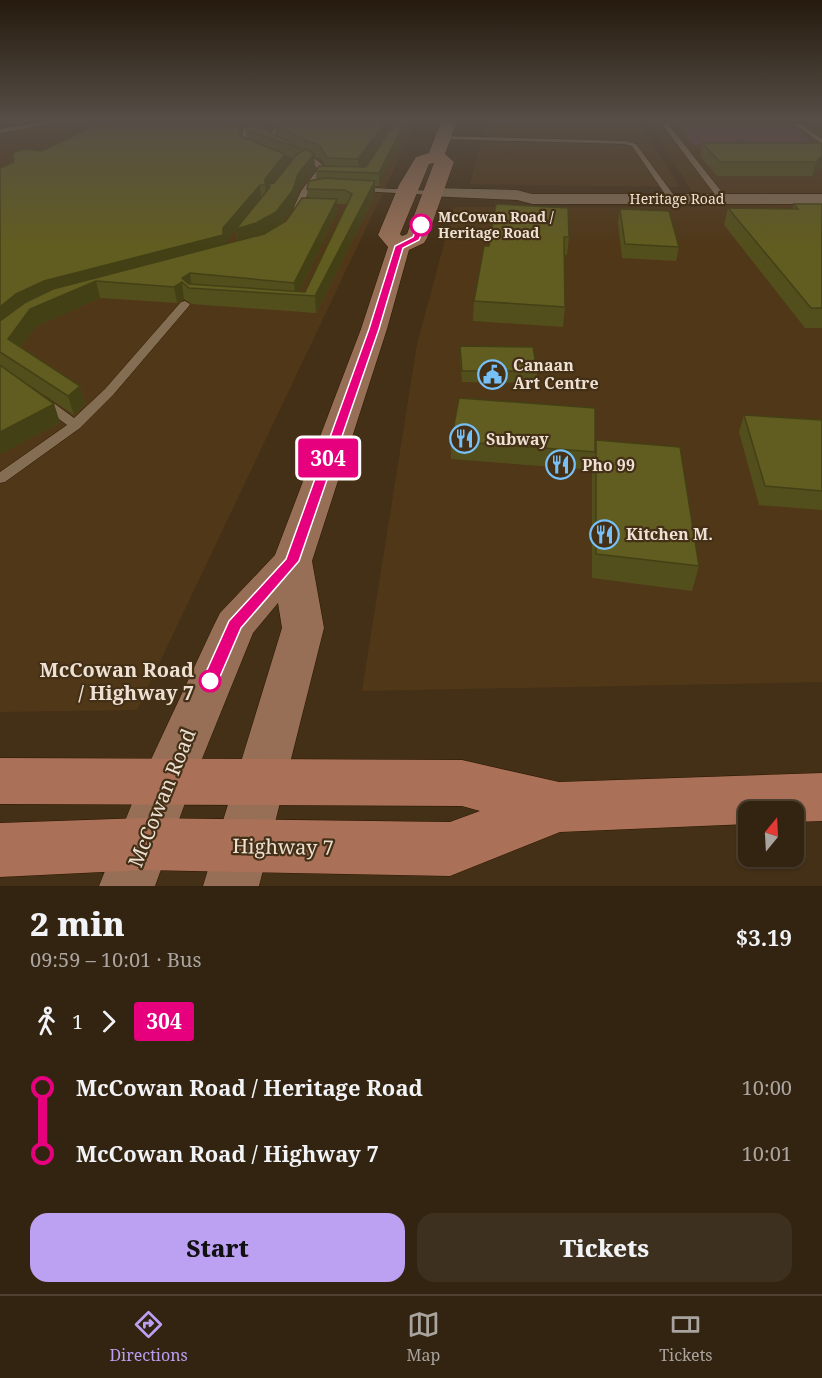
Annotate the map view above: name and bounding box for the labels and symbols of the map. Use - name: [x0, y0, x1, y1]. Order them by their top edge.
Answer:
- street label: Heritage Road: [630, 189, 725, 208]
- place label: McCowan Road / Heritage Road: [438, 207, 555, 242]
- marker: McCowan Road / Heritage Road: [410, 214, 432, 236]
- place label: Canaan Art Centre: [513, 354, 599, 394]
- public building icon: Canaan Art Centre: [476, 358, 508, 390]
- restaurant icon: Subway: [449, 423, 481, 455]
- place label: Subway: [486, 428, 549, 450]
- line badge: 304: [294, 438, 362, 478]
- restaurant icon: Pho 99: [545, 449, 577, 481]
- place label: Pho 99: [582, 454, 635, 476]
- restaurant icon: Kitchen M.: [589, 518, 621, 550]
- place label: Kitchen M.: [626, 523, 713, 545]
- place label: McCowan Road / Highway 7: [40, 656, 194, 706]
- marker: McCowan Road / Highway 7: [199, 670, 221, 692]
- street label: McCowan Road: [121, 724, 202, 871]
- north arrow: [738, 801, 804, 867]
- street label: Highway 7: [232, 832, 334, 861]

